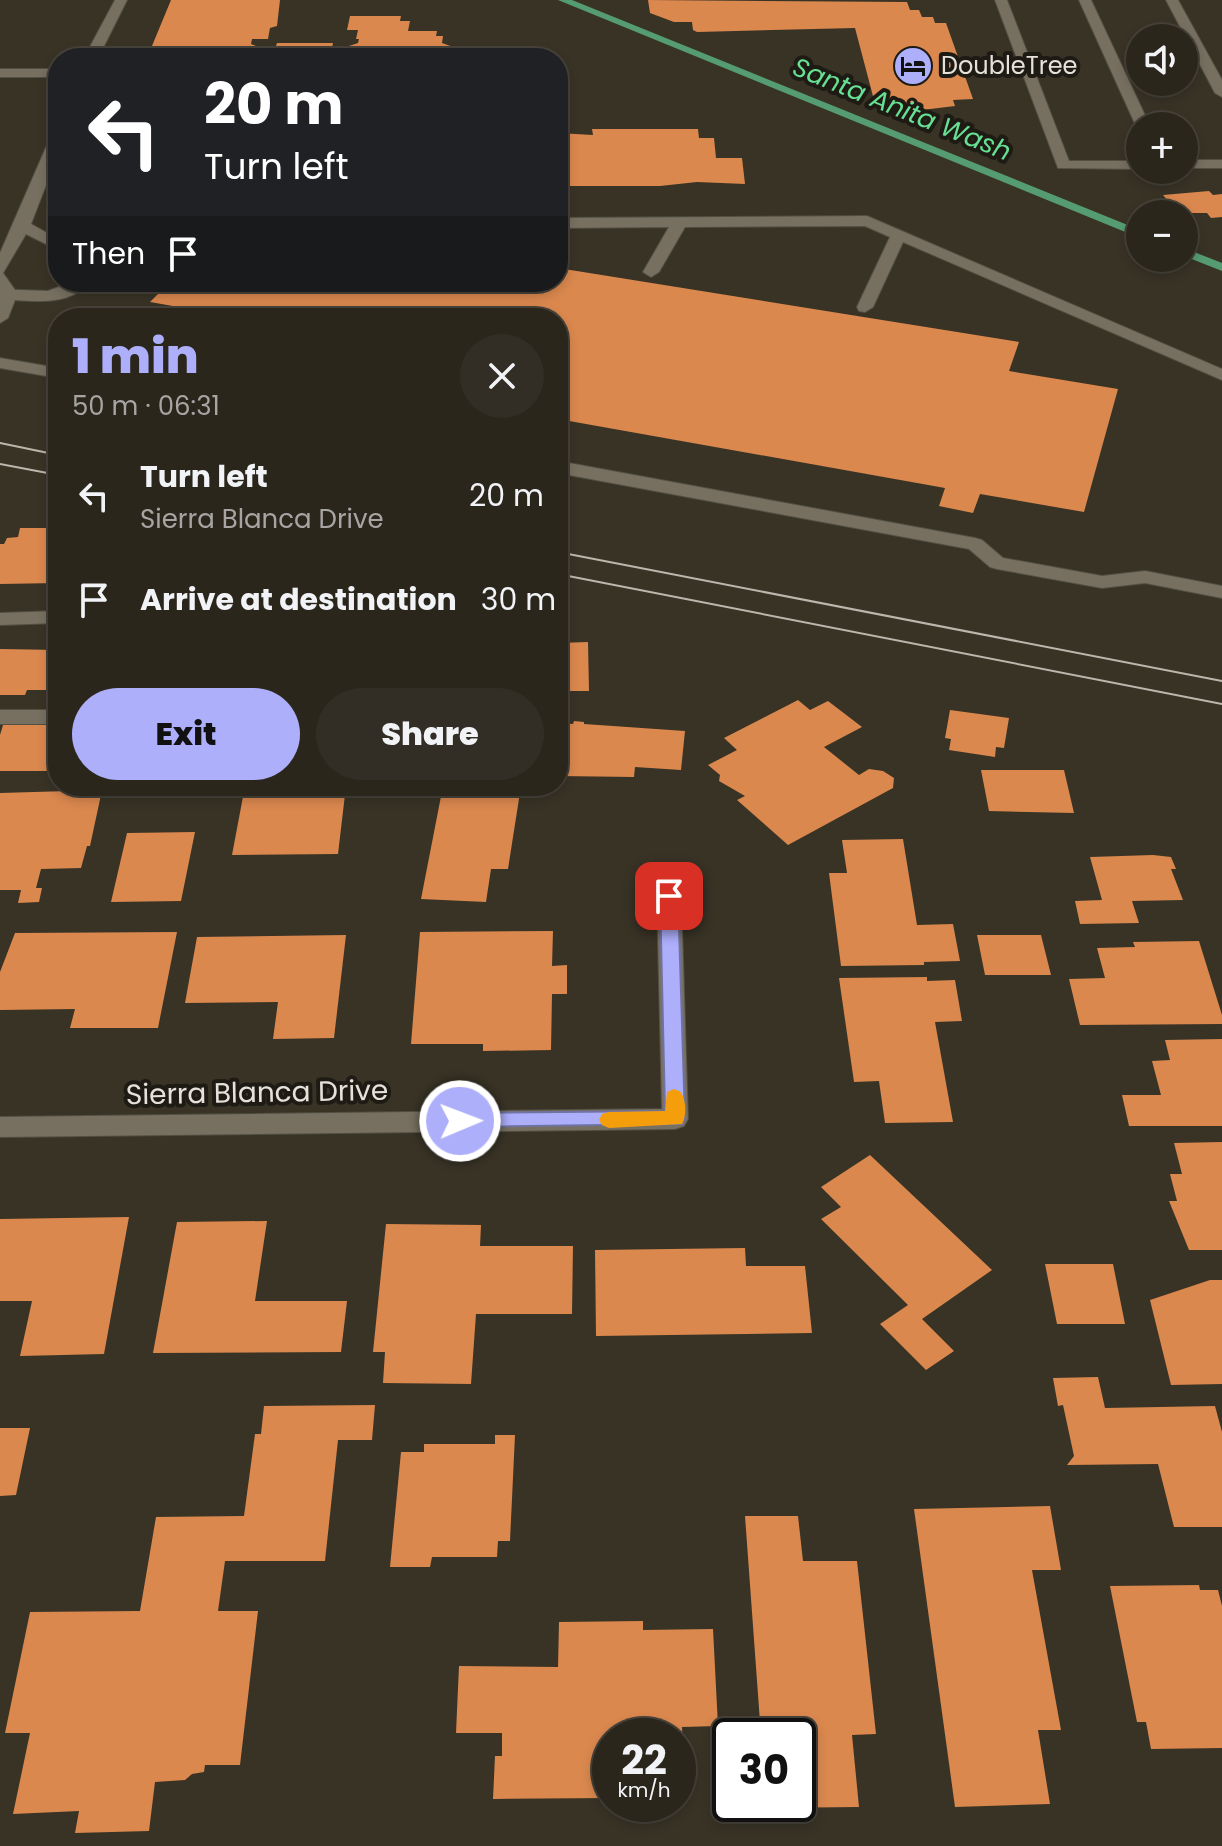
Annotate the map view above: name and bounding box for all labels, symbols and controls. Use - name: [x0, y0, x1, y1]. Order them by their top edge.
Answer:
- map controls: [1126, 24, 1198, 272]
- button: sound: [1126, 24, 1198, 96]
- hotel icon: DoubleTree: [892, 45, 934, 87]
- water label: Santa Anita Wash: [787, 49, 1017, 169]
- place label: DoubleTree: [941, 49, 1077, 82]
- text: 20 m: [204, 65, 344, 144]
- icon: left: [72, 80, 176, 184]
- button: +: [1126, 112, 1198, 184]
- text: Turn left: [204, 141, 349, 192]
- button: −: [1126, 200, 1198, 272]
- text: Then: [72, 232, 145, 275]
- icon: arrive: [161, 232, 205, 276]
- text: 1 min: [72, 323, 199, 390]
- button: close: [460, 334, 544, 418]
- text: 50 m · 06:31: [72, 388, 220, 424]
- text: Turn left: [140, 455, 268, 498]
- icon: left: [72, 474, 116, 518]
- text: 20 m: [469, 474, 544, 517]
- text: Sierra Blanca Drive: [140, 501, 384, 537]
- icon: arrive: [72, 578, 116, 622]
- text: Arrive at destination: [140, 578, 457, 621]
- text: 30 m: [481, 578, 556, 621]
- button: Exit: [72, 688, 300, 780]
- button: Share: [316, 688, 544, 780]
- pin: [635, 862, 703, 930]
- icon: arrive: [647, 874, 691, 918]
- street label: Sierra Blanca Drive: [125, 1071, 389, 1114]
- position arrow: [418, 1079, 502, 1163]
- speed limit sign: 30: [712, 1718, 816, 1822]
- text: 22: [621, 1732, 667, 1788]
- text: km/h: [617, 1776, 671, 1804]

